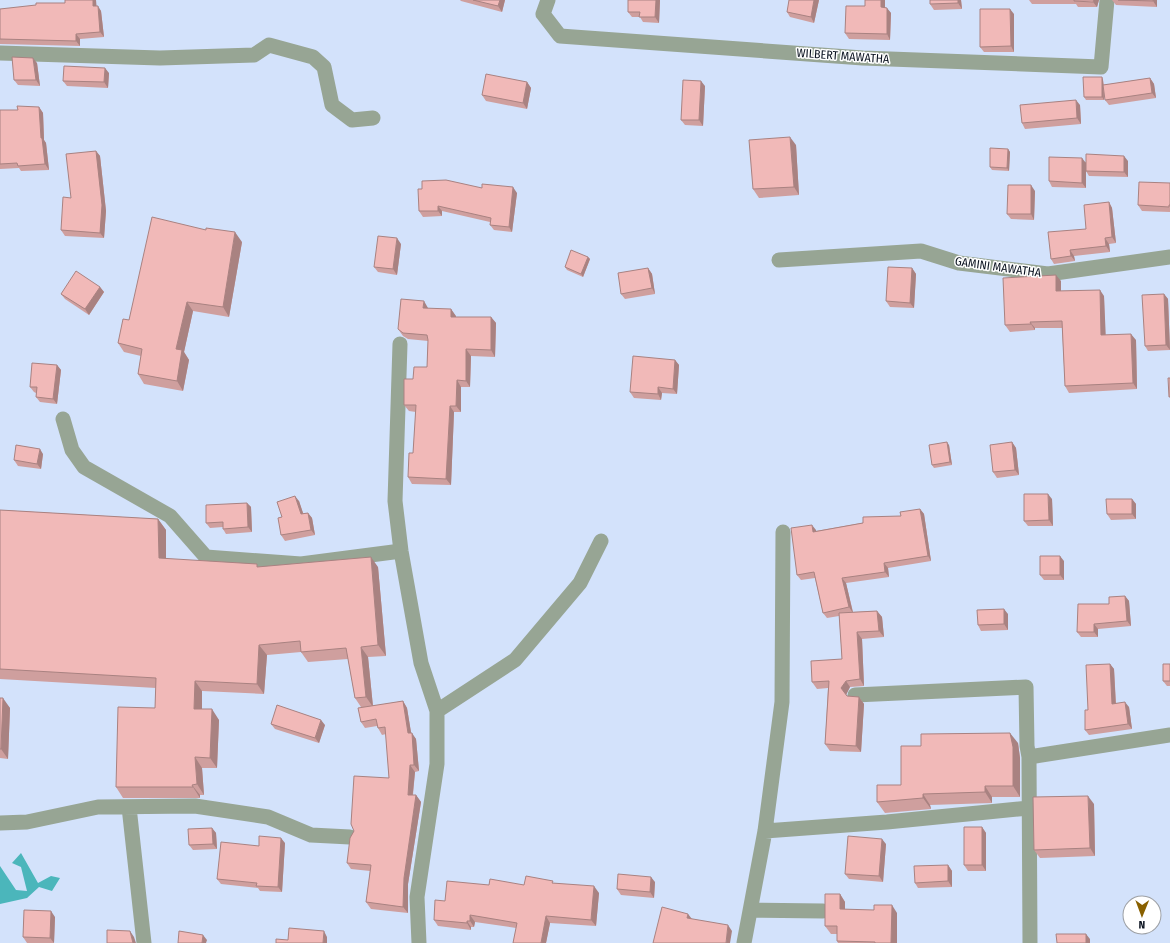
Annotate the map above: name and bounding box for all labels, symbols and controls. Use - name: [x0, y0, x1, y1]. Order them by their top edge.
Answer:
- street label: WILBERT MAWATHA: [796, 46, 891, 66]
- street label: GAMINI MAWATHA: [954, 254, 1043, 280]
- north arrow: [1122, 895, 1162, 935]
- text: N: [1138, 918, 1145, 931]

